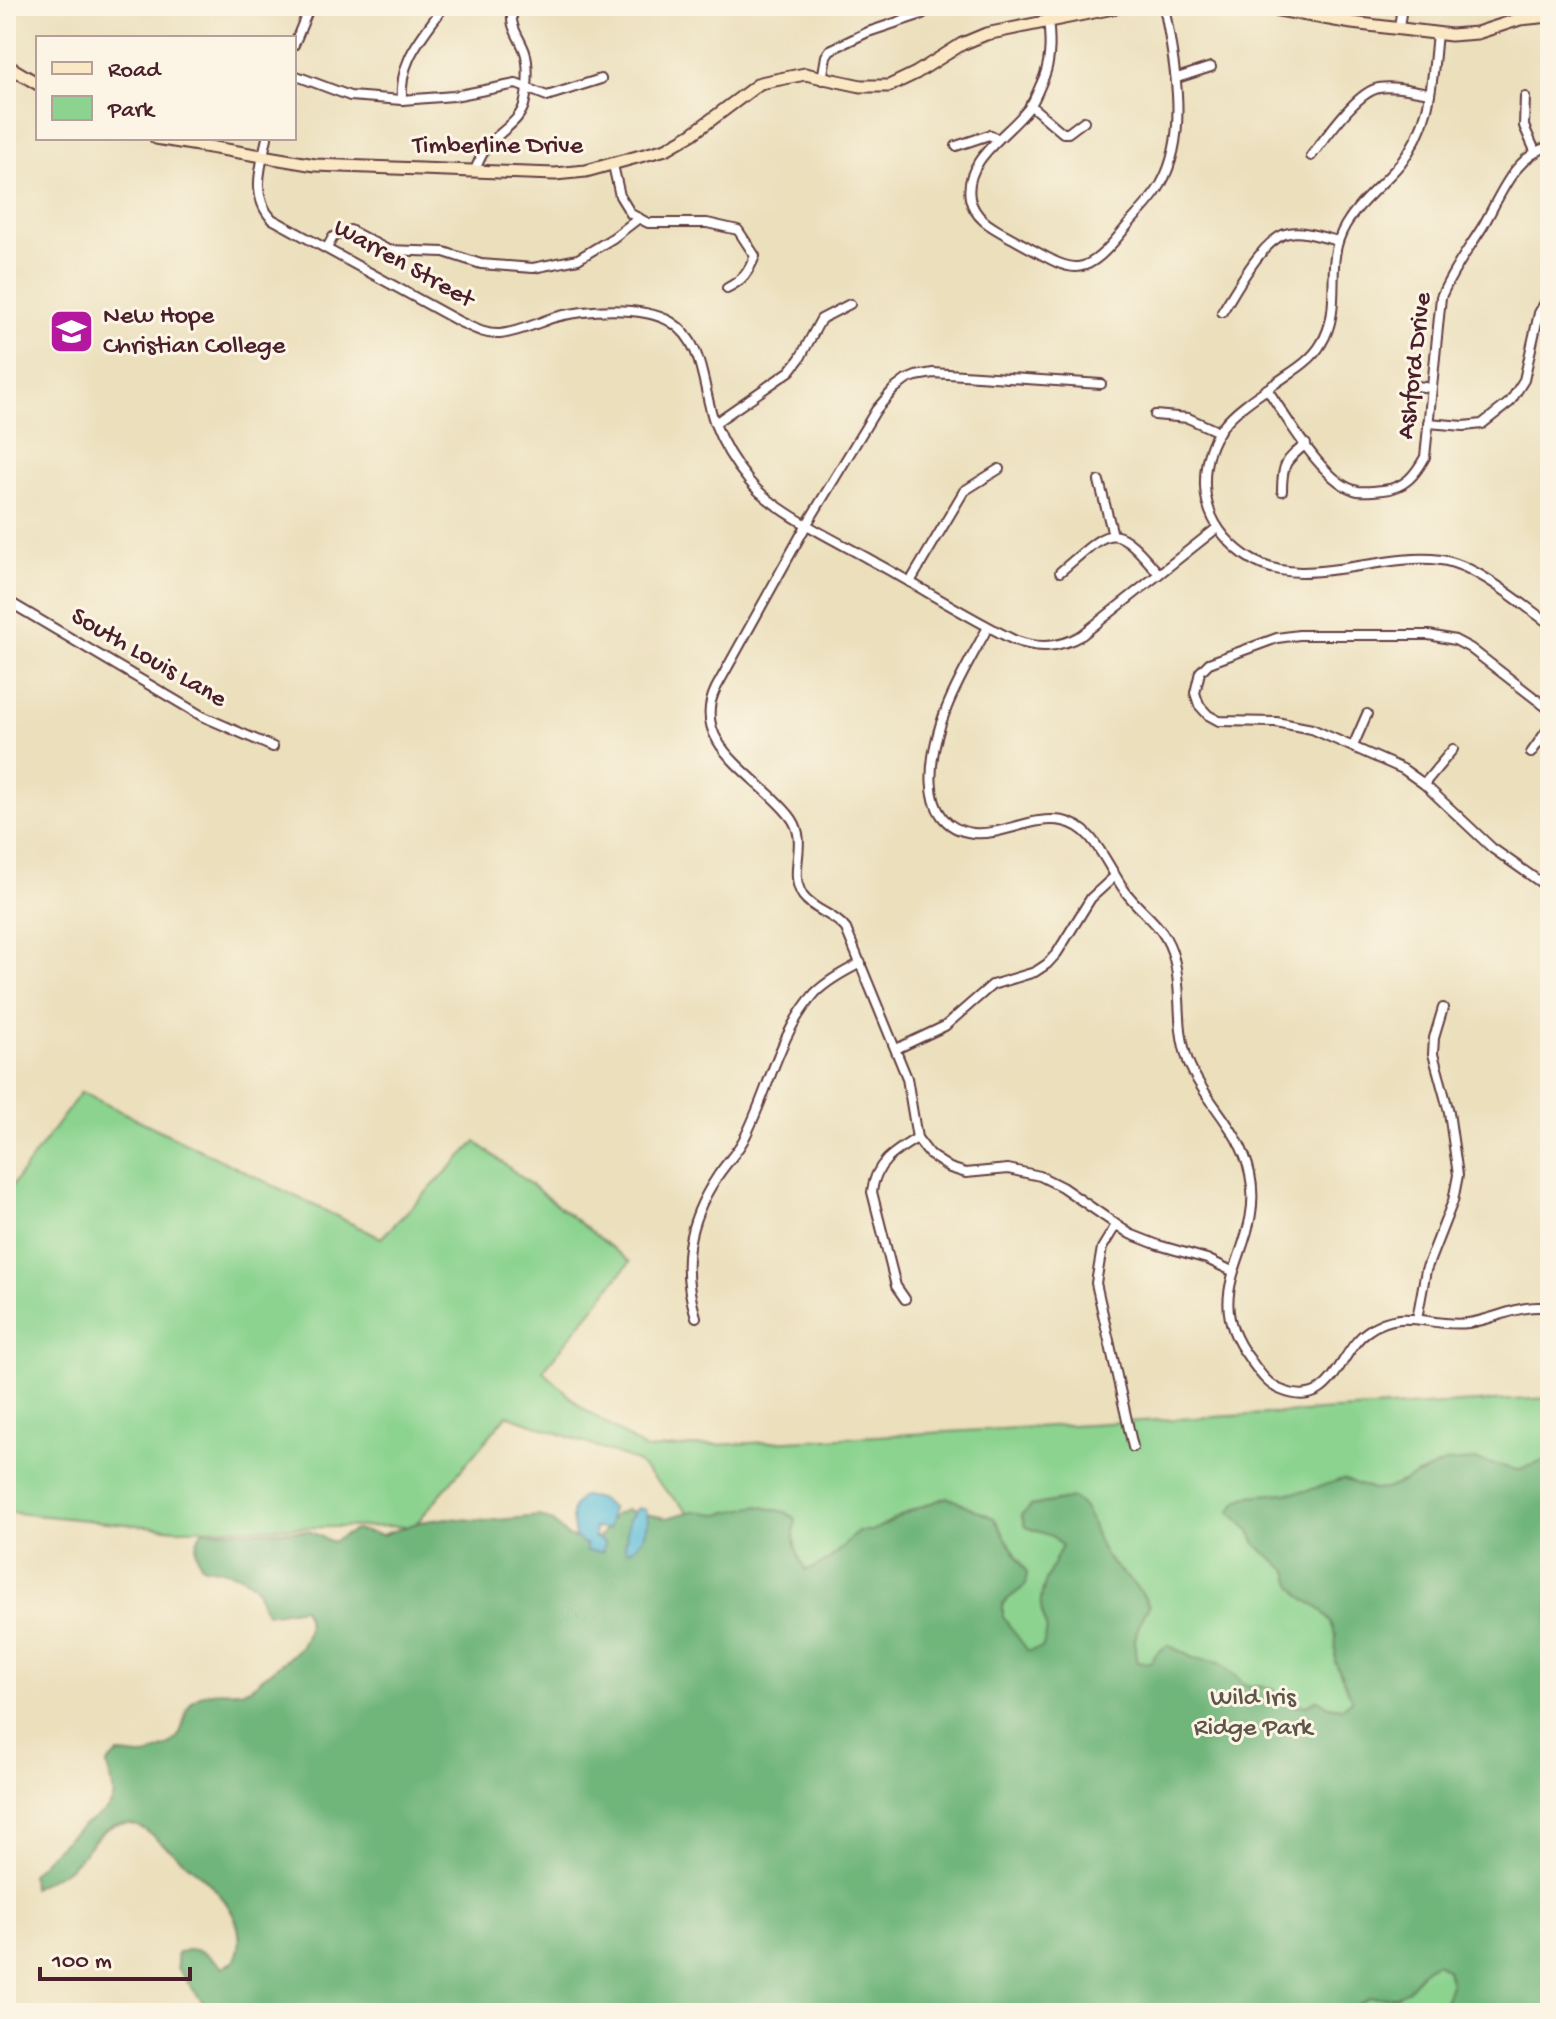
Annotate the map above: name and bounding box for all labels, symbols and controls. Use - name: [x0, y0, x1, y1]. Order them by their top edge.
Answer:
- legend: [36, 36, 296, 140]
- text: Road: [108, 57, 162, 86]
- text: Park: [107, 97, 156, 126]
- street label: Timberline Drive: [411, 132, 584, 163]
- street label: Warren Street: [327, 214, 481, 318]
- street label: Ashford Drive: [1392, 290, 1440, 441]
- place label: New Hope Christian College: [103, 302, 286, 363]
- school or university icon: New Hope Christian College: [48, 308, 96, 356]
- street label: South Louis Lane: [65, 602, 232, 716]
- park label: Wild Iris Ridge Park: [1194, 1684, 1315, 1745]
- scale bar: [40, 1931, 190, 1981]
- text: 100 m: [51, 1948, 112, 1977]

